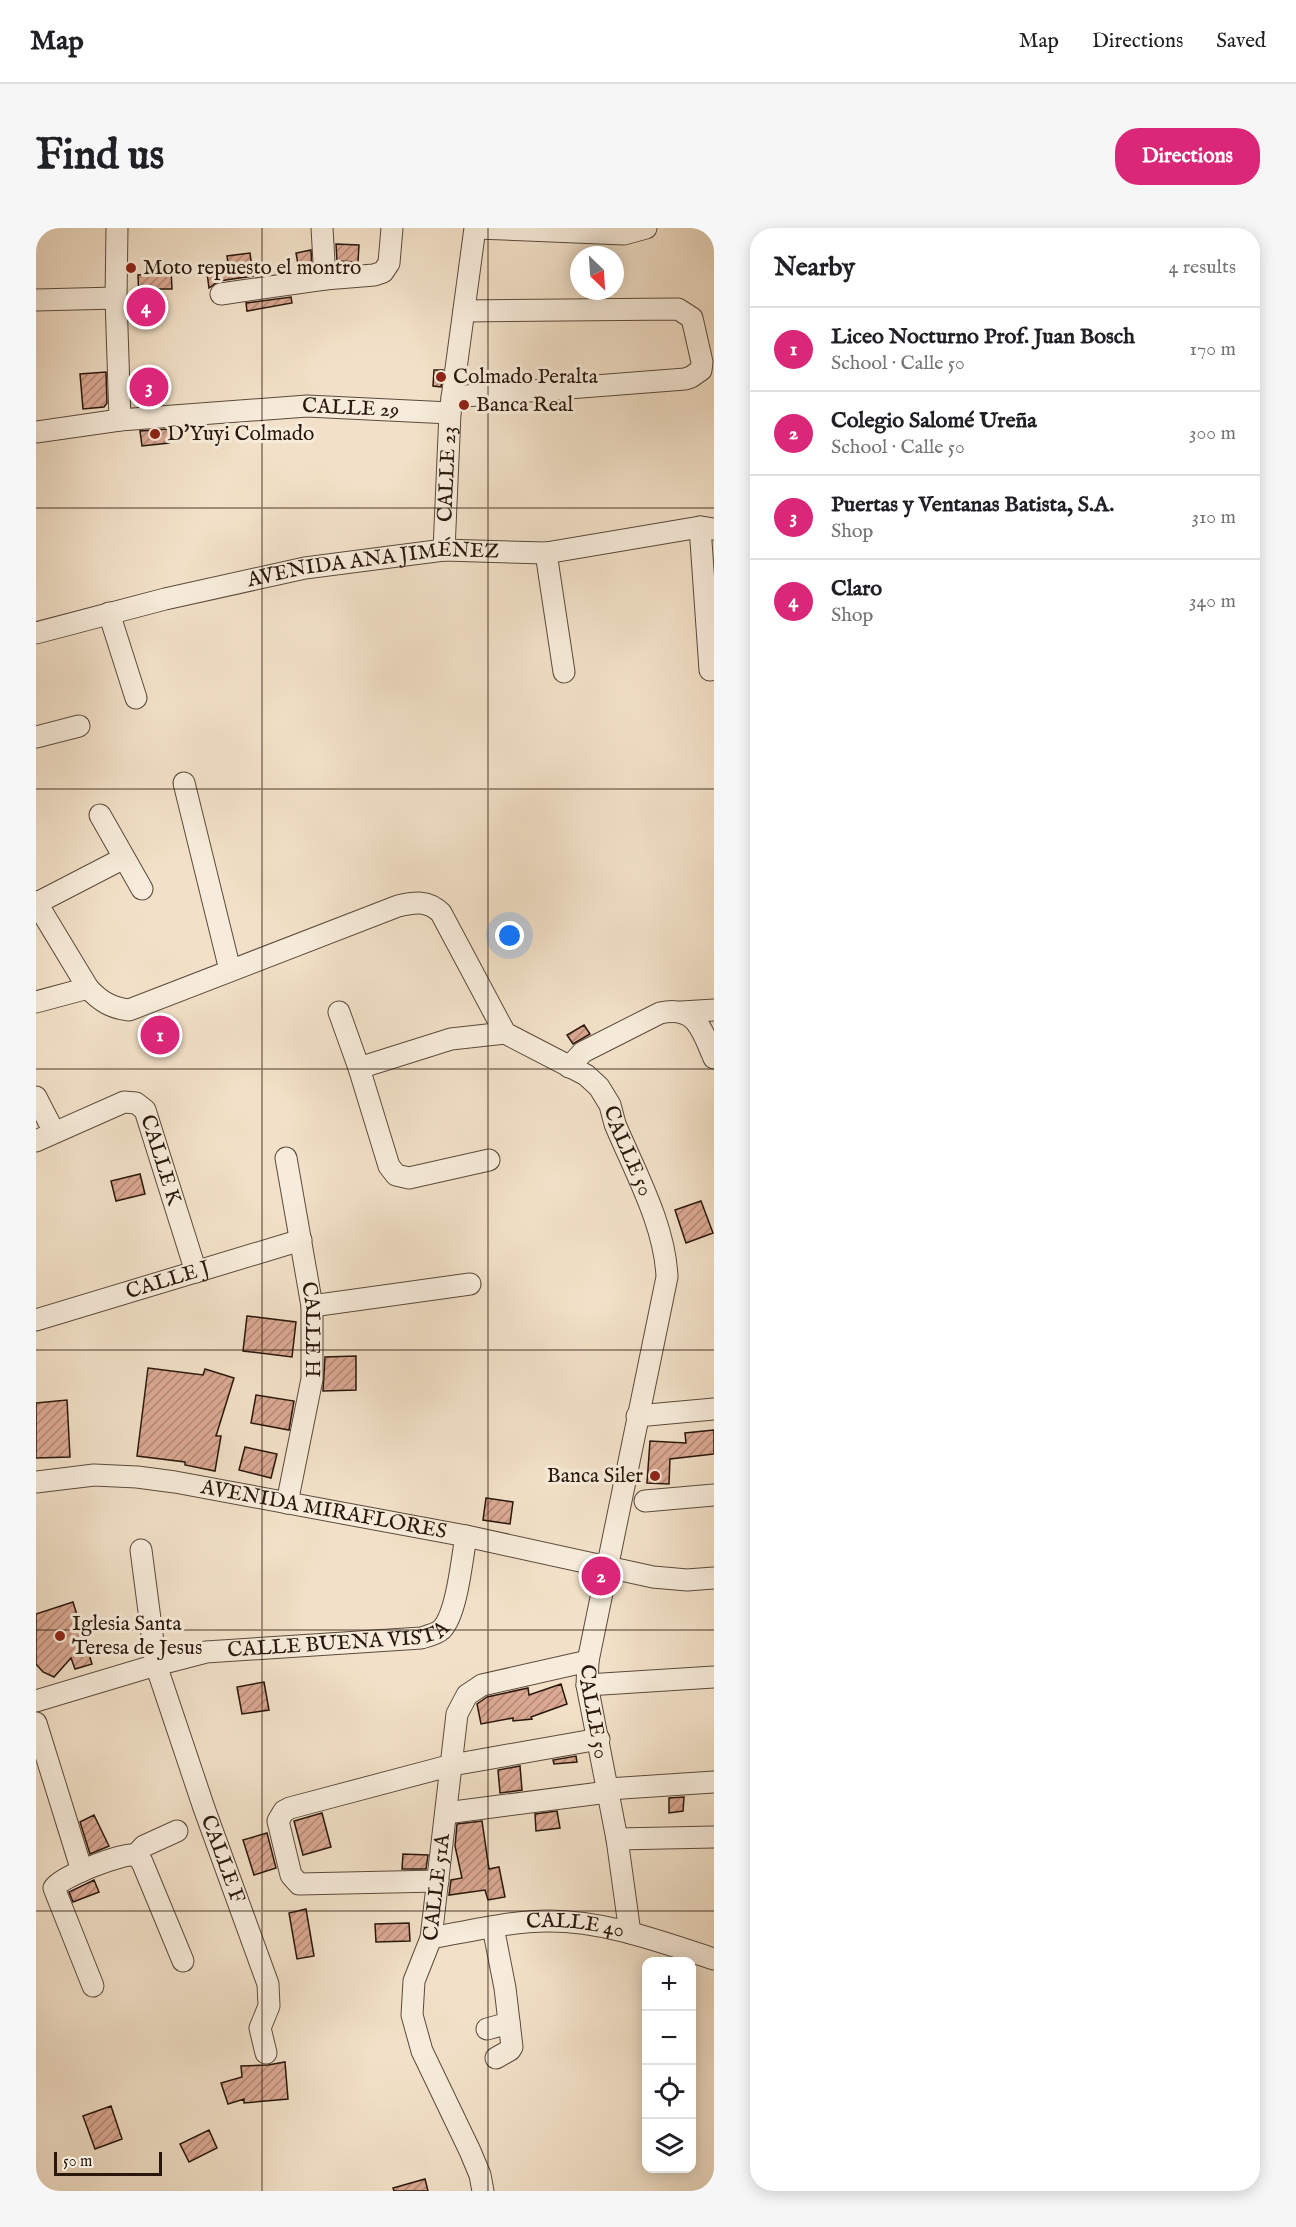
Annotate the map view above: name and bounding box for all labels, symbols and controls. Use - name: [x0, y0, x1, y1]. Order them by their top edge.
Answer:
- text: Map: [30, 24, 84, 59]
- text: Map: [1019, 28, 1059, 55]
- text: Directions: [1092, 28, 1183, 55]
- text: Saved: [1216, 28, 1266, 55]
- button: Directions: [1115, 128, 1260, 185]
- text: Find us: [36, 130, 164, 183]
- north arrow: [570, 246, 624, 300]
- text: Nearby: [774, 251, 855, 284]
- place label: Moto repuesto el montro: [143, 255, 361, 282]
- text: 4 results: [1169, 255, 1236, 280]
- marker: Moto repuesto el montro: [124, 261, 138, 275]
- pin: 4: [126, 284, 166, 329]
- text: Liceo Nocturno Prof. Juan Bosch: [831, 323, 1135, 351]
- text: 1: [790, 337, 797, 362]
- text: 170 m: [1190, 337, 1236, 362]
- text: School · Calle 50: [831, 351, 965, 376]
- pin: 3: [130, 364, 168, 410]
- place label: Colmado Peralta: [453, 364, 599, 391]
- marker: Colmado Peralta: [434, 370, 448, 384]
- street label: CALLE 29: [301, 392, 400, 424]
- place label: Banca Real: [476, 392, 573, 419]
- marker: Banca Real: [457, 398, 471, 412]
- text: Colegio Salomé Ureña: [831, 407, 1037, 435]
- place label: D'Yuyi Colmado: [167, 421, 314, 448]
- text: 2: [789, 421, 798, 446]
- text: 300 m: [1189, 421, 1236, 446]
- street label: CALLE 23: [432, 426, 463, 523]
- marker: D'Yuyi Colmado: [148, 427, 162, 441]
- text: School · Calle 50: [831, 435, 965, 460]
- text: Puertas y Ventanas Batista, S.A.: [831, 491, 1114, 519]
- text: 3: [790, 505, 797, 530]
- text: 310 m: [1192, 505, 1236, 530]
- text: Shop: [831, 519, 873, 544]
- street label: AVENIDA ANA JIMÉNEZ: [244, 535, 500, 594]
- text: Claro: [831, 575, 882, 603]
- text: 4: [789, 589, 798, 614]
- text: 340 m: [1189, 589, 1236, 614]
- text: Shop: [831, 603, 873, 628]
- your location: [495, 921, 524, 950]
- pin: 1: [140, 1012, 180, 1058]
- street label: CALLE 50: [597, 1103, 659, 1200]
- street label: CALLE K: [134, 1111, 188, 1209]
- street label: CALLE J: [123, 1255, 214, 1306]
- street label: CALLE H: [294, 1280, 326, 1378]
- place label: Banca Siler: [547, 1463, 643, 1490]
- marker: Banca Siler: [648, 1469, 662, 1483]
- street label: AVENIDA MIRAFLORES: [198, 1473, 449, 1546]
- pin: 2: [582, 1554, 620, 1598]
- place label: Iglesia Santa Teresa de Jesus: [72, 1611, 202, 1662]
- street label: CALLE BUENA VISTA: [227, 1614, 456, 1664]
- marker: Iglesia Santa Teresa de Jesus: [53, 1629, 67, 1643]
- street label: CALLE 50: [572, 1664, 615, 1761]
- street label: CALLE F: [194, 1811, 251, 1907]
- street label: CALLE 51A: [417, 1831, 457, 1942]
- street label: CALLE 40: [525, 1907, 627, 1944]
- map controls: [642, 1957, 696, 2173]
- button: +: [642, 1957, 696, 2011]
- button: −: [642, 2011, 696, 2065]
- button: locate: [642, 2065, 696, 2119]
- button: layers: [642, 2119, 696, 2173]
- scale bar: [54, 2149, 162, 2176]
- text: 50 m: [63, 2152, 92, 2172]

